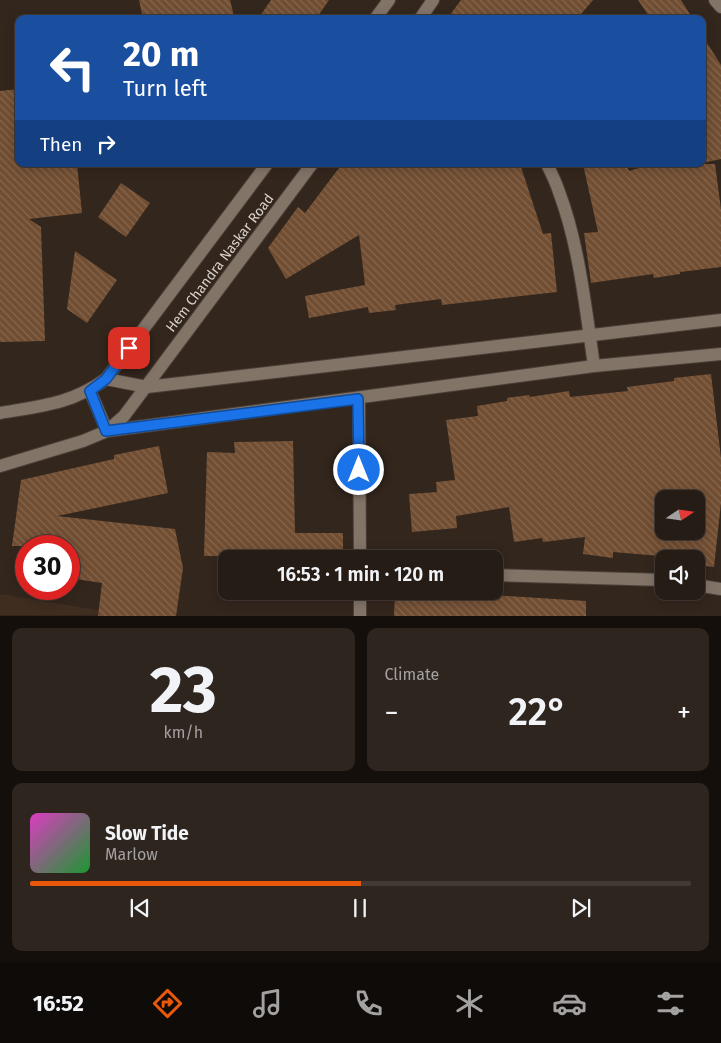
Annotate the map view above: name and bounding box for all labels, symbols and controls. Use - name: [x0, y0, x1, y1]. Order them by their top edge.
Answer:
- text: 20 m: [123, 33, 199, 75]
- icon: left: [40, 35, 105, 100]
- text: Turn left: [123, 75, 207, 102]
- icon: right: [92, 130, 120, 158]
- text: Then: [40, 133, 82, 156]
- street label: Hem Chandra Naskar Road: [162, 190, 278, 336]
- pin: [108, 327, 150, 369]
- icon: arrive: [115, 334, 143, 362]
- position arrow: [332, 443, 384, 495]
- north arrow: [655, 490, 705, 540]
- map controls: [655, 490, 705, 600]
- speed limit sign: 30: [15, 535, 80, 600]
- button: sound: [655, 550, 705, 600]
- text: 16:53 · 1 min · 120 m: [277, 563, 444, 586]
- text: 23: [150, 651, 217, 729]
- text: Climate: [385, 665, 439, 684]
- text: 22°: [508, 689, 567, 735]
- text: −: [385, 696, 399, 729]
- text: +: [677, 696, 691, 729]
- text: km/h: [163, 723, 203, 742]
- text: Slow Tide: [105, 822, 189, 845]
- text: Marlow: [105, 845, 158, 864]
- icon: previous: [126, 894, 154, 922]
- icon: pause: [346, 894, 374, 922]
- icon: next: [567, 894, 595, 922]
- icon: directions: [150, 986, 185, 1021]
- icon: music: [250, 986, 285, 1021]
- icon: phone: [351, 986, 386, 1021]
- icon: climate: [452, 986, 487, 1021]
- icon: car: [552, 986, 587, 1021]
- icon: filters: [653, 986, 688, 1021]
- text: 16:52: [33, 990, 84, 1017]

